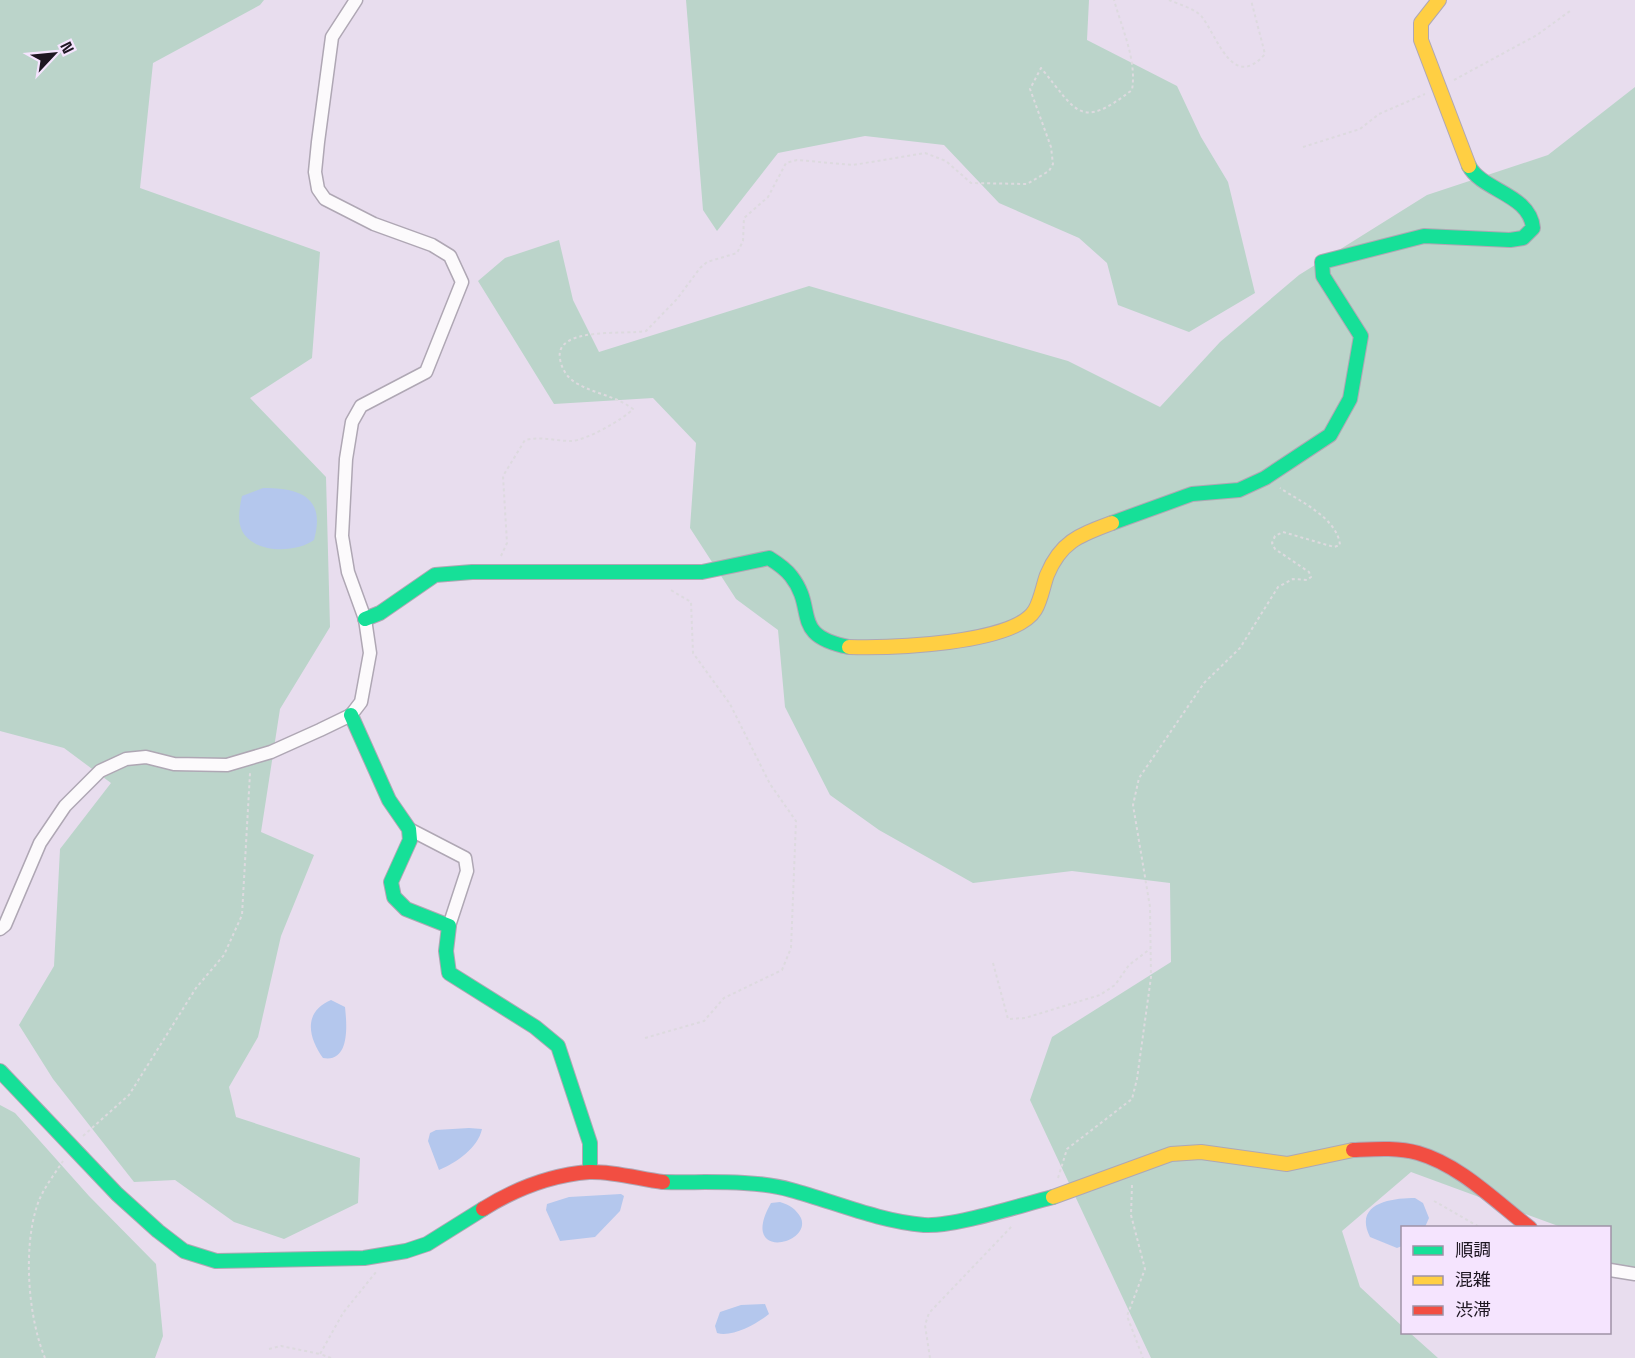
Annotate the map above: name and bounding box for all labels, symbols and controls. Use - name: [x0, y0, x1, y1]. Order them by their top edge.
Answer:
- north arrow: [24, 24, 84, 84]
- text: N: [55, 38, 79, 57]
- legend: [1401, 1226, 1611, 1334]
- text: 順調: [1455, 1238, 1491, 1261]
- text: 混雑: [1455, 1268, 1491, 1291]
- text: 渋滞: [1455, 1298, 1491, 1321]

